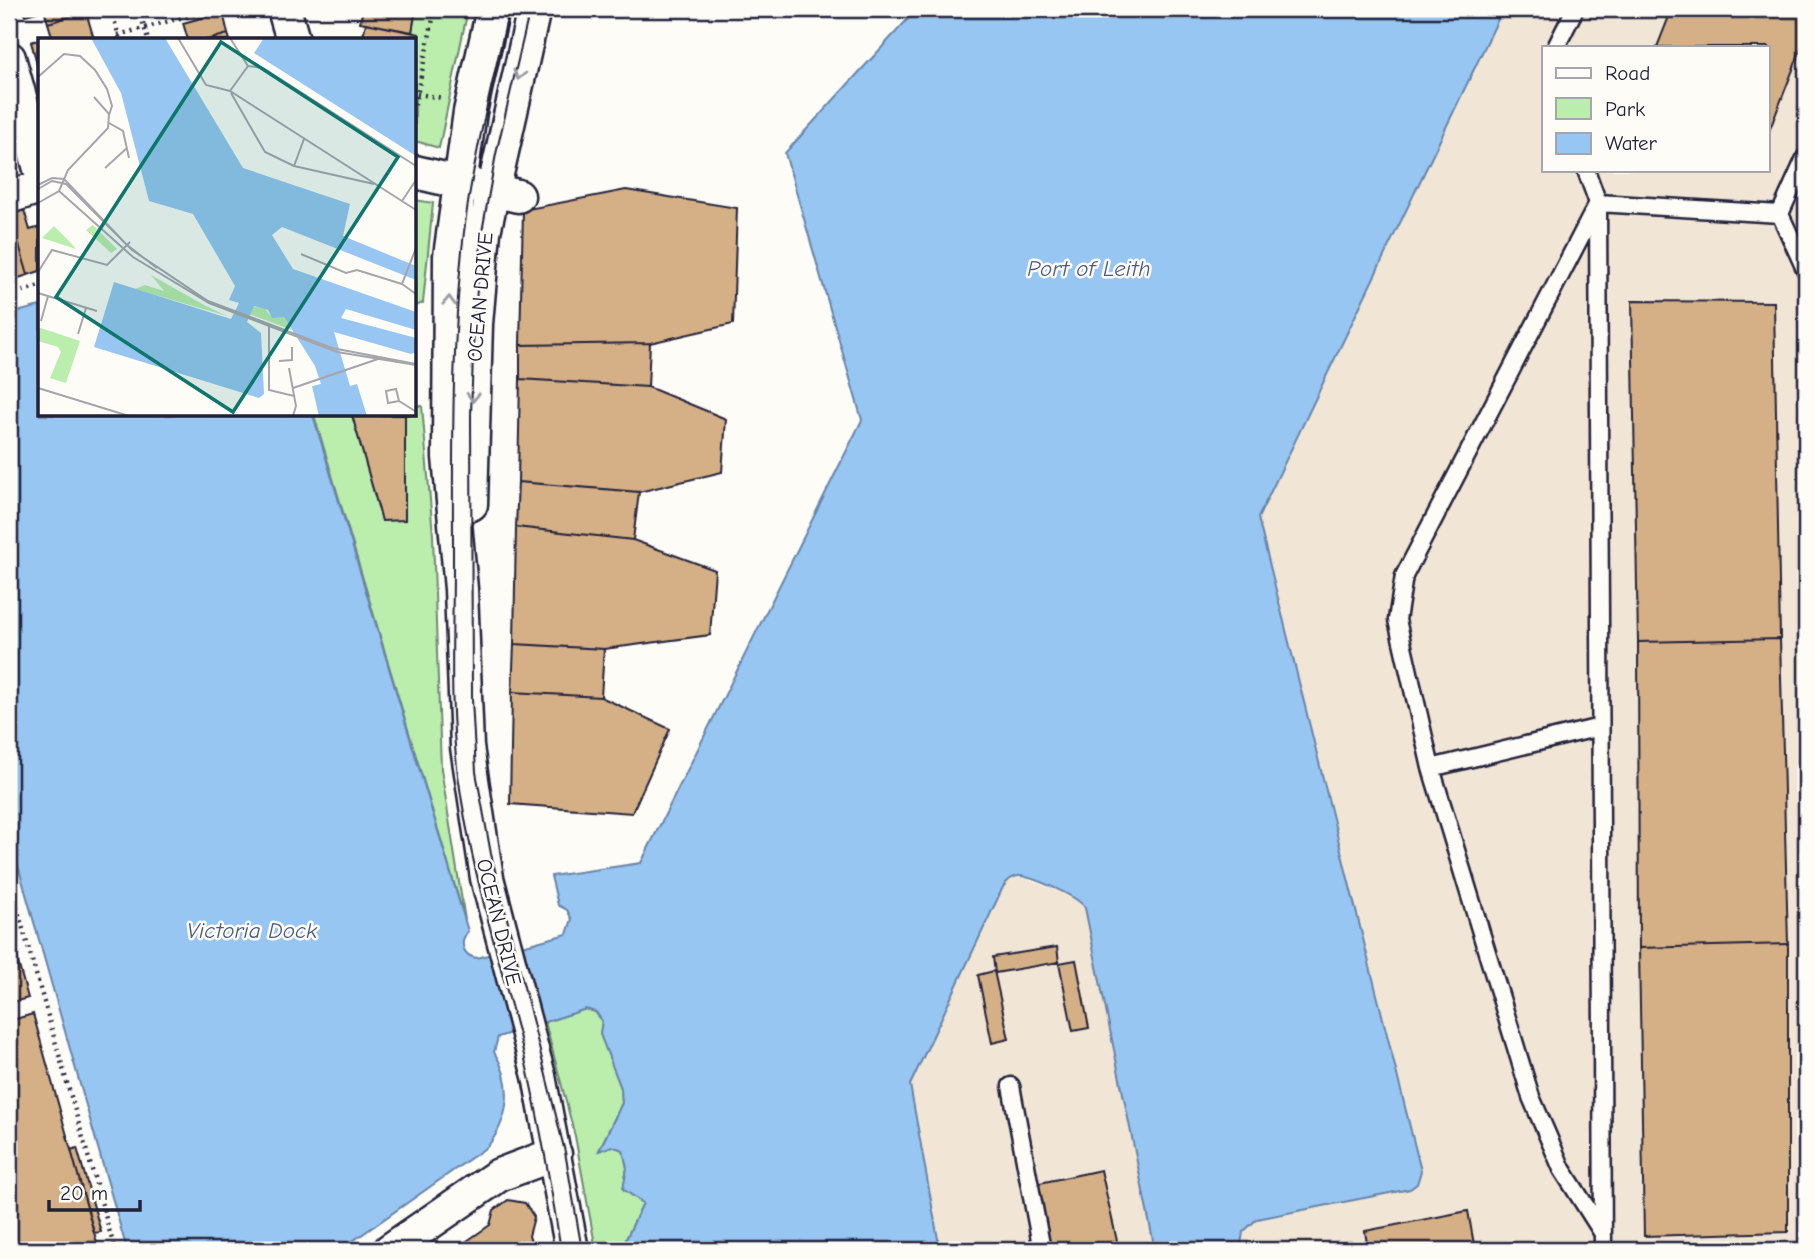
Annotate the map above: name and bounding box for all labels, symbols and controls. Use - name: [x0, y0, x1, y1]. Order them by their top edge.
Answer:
- inset map: [38, 38, 416, 416]
- legend: [1542, 46, 1770, 172]
- text: Road: [1605, 61, 1650, 85]
- one-way arrow: [512, 69, 527, 81]
- text: Park: [1605, 97, 1645, 121]
- text: Water: [1605, 131, 1658, 155]
- street label: OCEAN DRIVE: [462, 231, 498, 363]
- water label: Port of Leith: [1027, 255, 1151, 282]
- one-way arrow: [442, 295, 457, 306]
- one-way arrow: [466, 391, 481, 402]
- street label: OCEAN DRIVE: [472, 856, 526, 988]
- water label: Victoria Dock: [187, 917, 318, 944]
- scale bar: [49, 1168, 140, 1212]
- text: 20 m: [60, 1181, 108, 1205]

